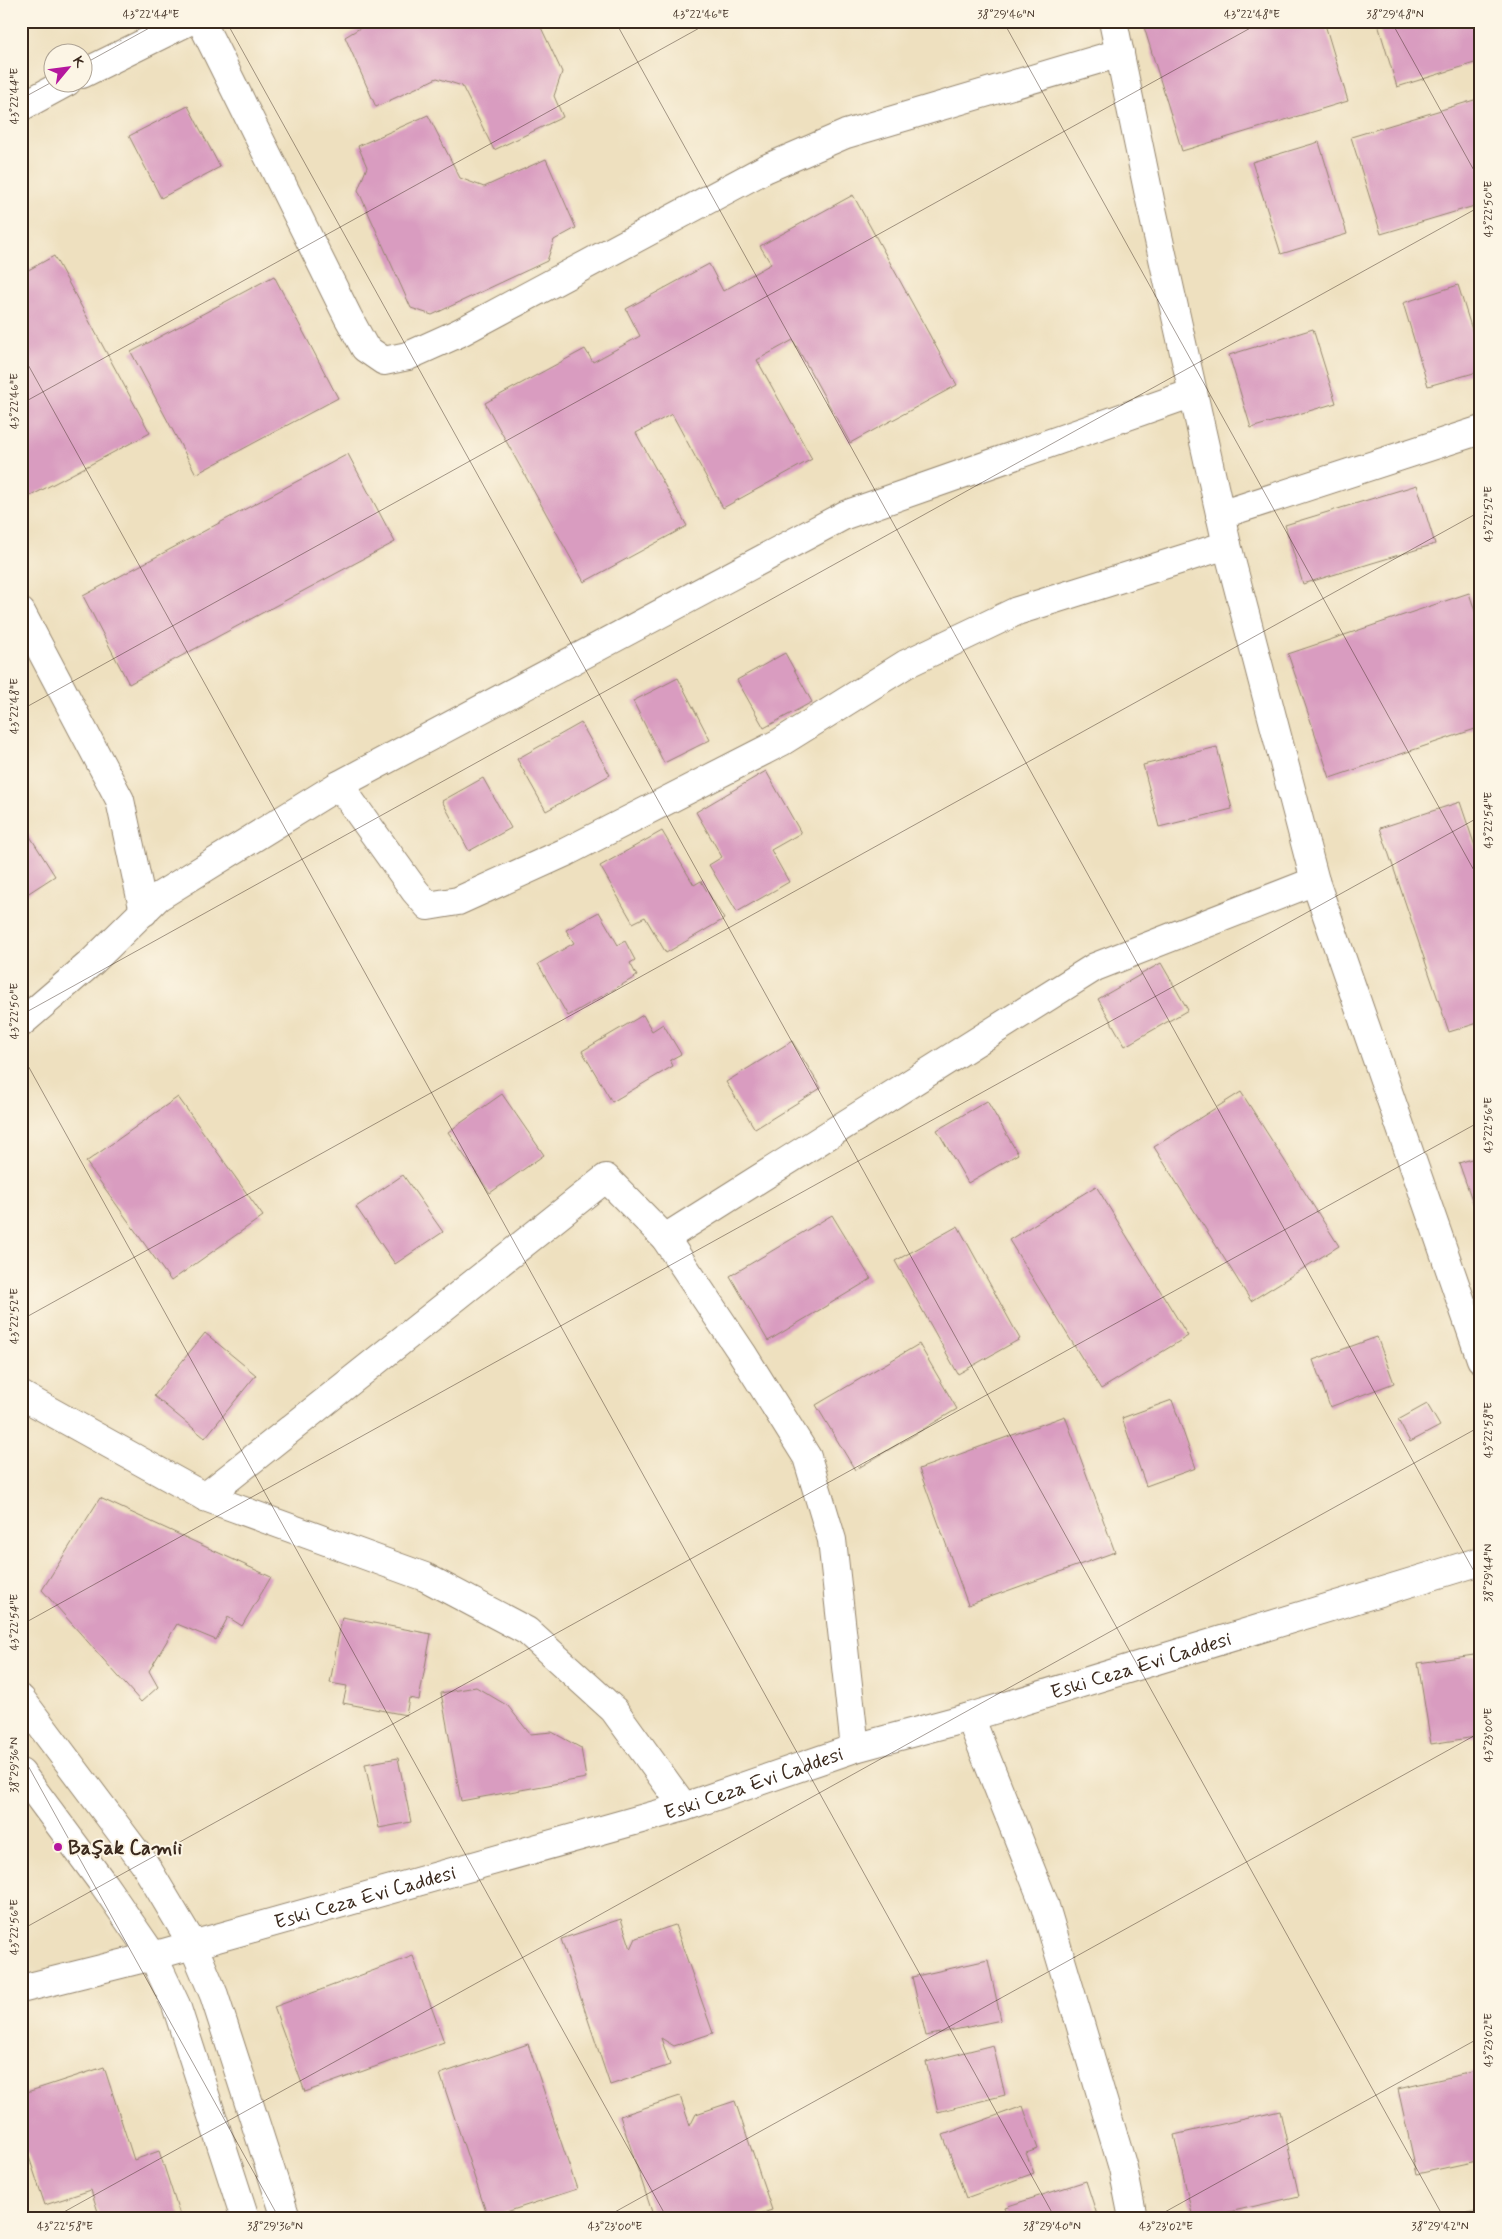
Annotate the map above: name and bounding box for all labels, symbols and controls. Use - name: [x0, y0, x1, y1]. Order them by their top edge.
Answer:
- text: 43°22'44"E: [123, 7, 179, 23]
- text: 43°22'46"E: [673, 7, 729, 23]
- text: 38°29'46"N: [977, 7, 1035, 23]
- text: 43°22'48"E: [1224, 7, 1280, 23]
- text: 38°29'48"N: [1366, 7, 1424, 23]
- north arrow: [42, 42, 92, 92]
- text: K: [68, 54, 89, 72]
- text: 43°22'44"E: [7, 68, 23, 124]
- text: 43°22'50"E: [1481, 181, 1497, 237]
- text: 43°22'46"E: [7, 373, 23, 429]
- text: 43°22'52"E: [1481, 486, 1497, 542]
- text: 43°22'48"E: [7, 678, 23, 734]
- text: 43°22'54"E: [1481, 792, 1497, 848]
- text: 43°22'50"E: [7, 983, 23, 1039]
- text: 43°22'56"E: [1481, 1097, 1497, 1153]
- text: 43°22'52"E: [7, 1288, 23, 1344]
- text: 43°22'58"E: [1481, 1402, 1497, 1458]
- text: 38°29'44"N: [1481, 1544, 1497, 1602]
- text: 43°22'54"E: [7, 1594, 23, 1650]
- street label: Eski Ceza Evi Caddesi: [1048, 1626, 1235, 1707]
- text: 43°23'00"E: [1481, 1708, 1497, 1762]
- text: 38°29'36"N: [7, 1737, 23, 1793]
- street label: Eski Ceza Evi Caddesi: [661, 1741, 847, 1827]
- place label: Başak Camii: [68, 1835, 183, 1862]
- marker: Başak Camii: [52, 1841, 64, 1853]
- street label: Eski Ceza Evi Caddesi: [271, 1860, 459, 1936]
- text: 43°22'56"E: [7, 1899, 23, 1955]
- text: 43°23'02"E: [1481, 2013, 1497, 2067]
- text: 43°22'58"E: [37, 2219, 93, 2235]
- text: 38°29'36"N: [247, 2219, 303, 2235]
- text: 43°23'00"E: [588, 2219, 642, 2235]
- text: 38°29'40"N: [1023, 2219, 1081, 2235]
- text: 43°23'02"E: [1139, 2219, 1193, 2235]
- text: 38°29'42"N: [1411, 2219, 1469, 2235]

